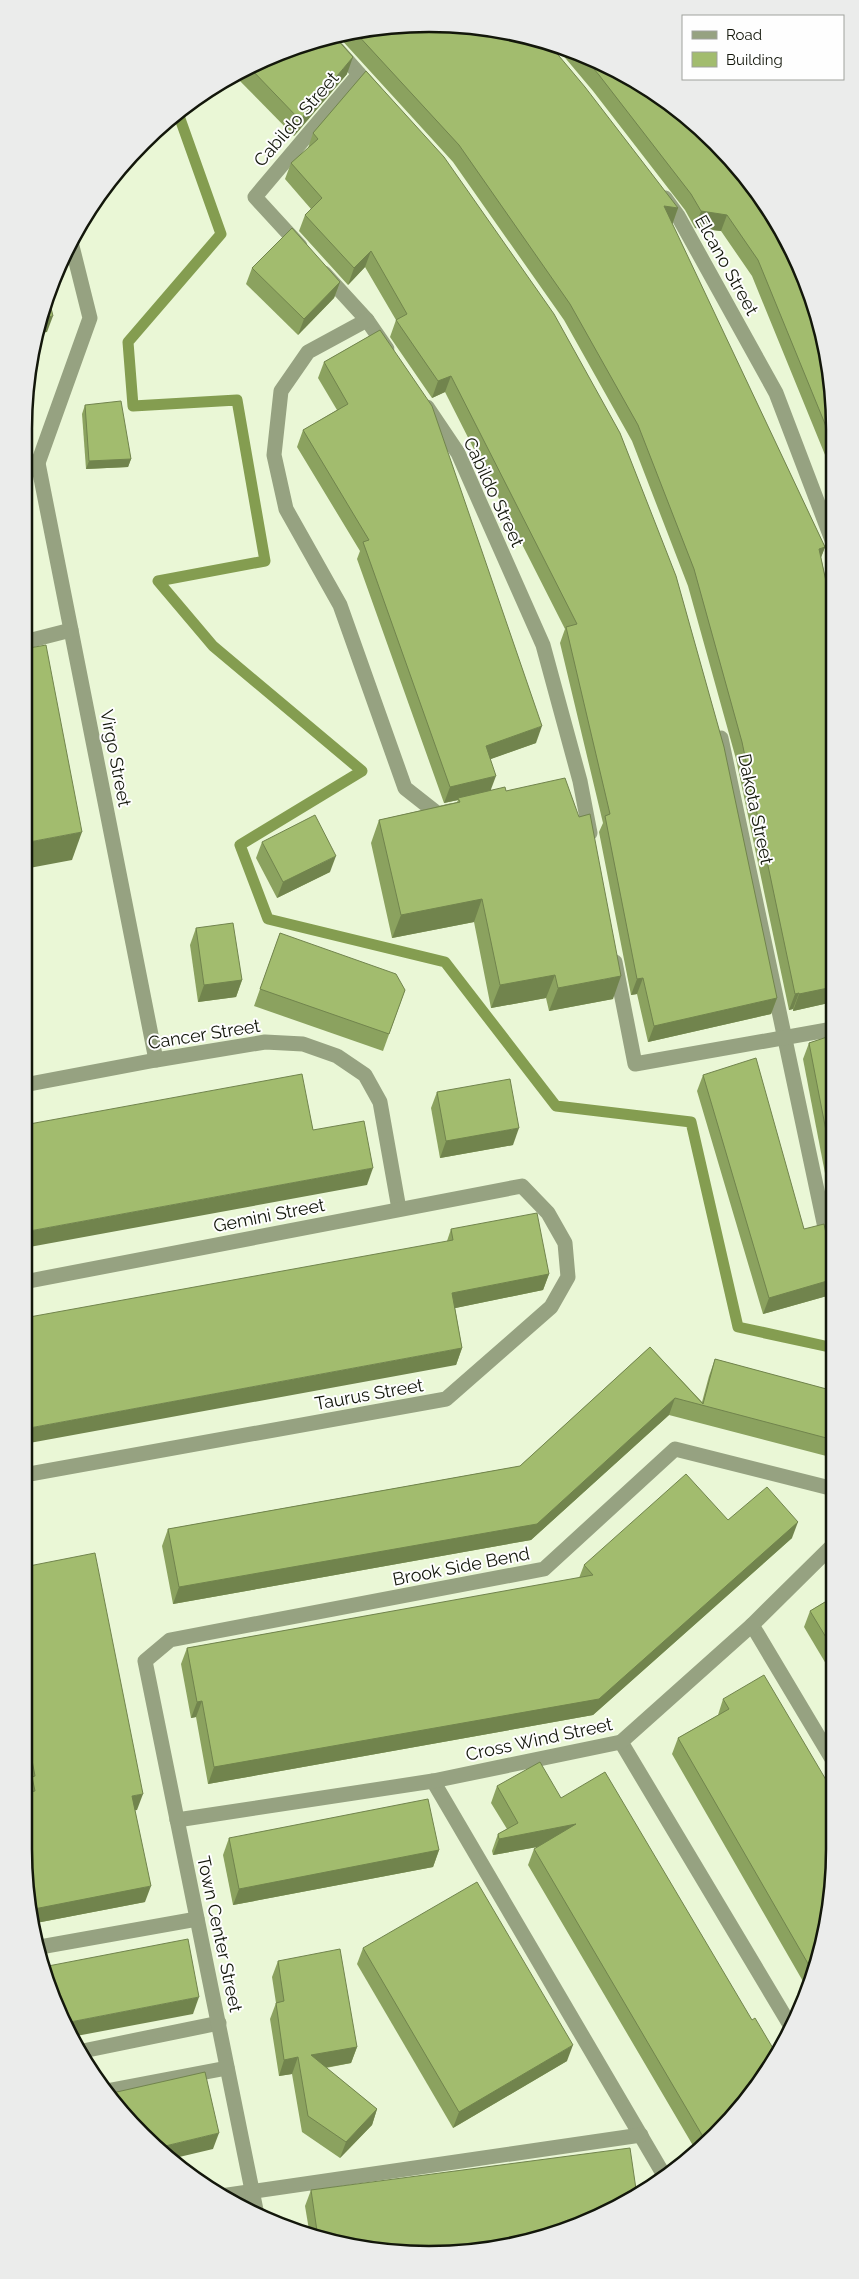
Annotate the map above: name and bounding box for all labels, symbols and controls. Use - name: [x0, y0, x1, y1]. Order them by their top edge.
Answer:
- legend: [682, 15, 844, 80]
- text: Road: [726, 26, 762, 44]
- text: Building: [726, 51, 783, 69]
- street label: Cabildo Street: [249, 67, 343, 171]
- street label: Elcano Street: [691, 211, 763, 319]
- street label: Cabildo Street: [459, 434, 529, 550]
- street label: Virgo Street: [96, 708, 136, 808]
- street label: Dakota Street: [734, 752, 778, 866]
- street label: Cancer Street: [146, 1015, 262, 1053]
- street label: Gemini Street: [212, 1194, 326, 1236]
- street label: Taurus Street: [313, 1374, 425, 1414]
- street label: Brook Side Bend: [391, 1542, 531, 1590]
- street label: Cross Wind Street: [464, 1713, 614, 1765]
- street label: Town Center Street: [193, 1854, 247, 2014]

